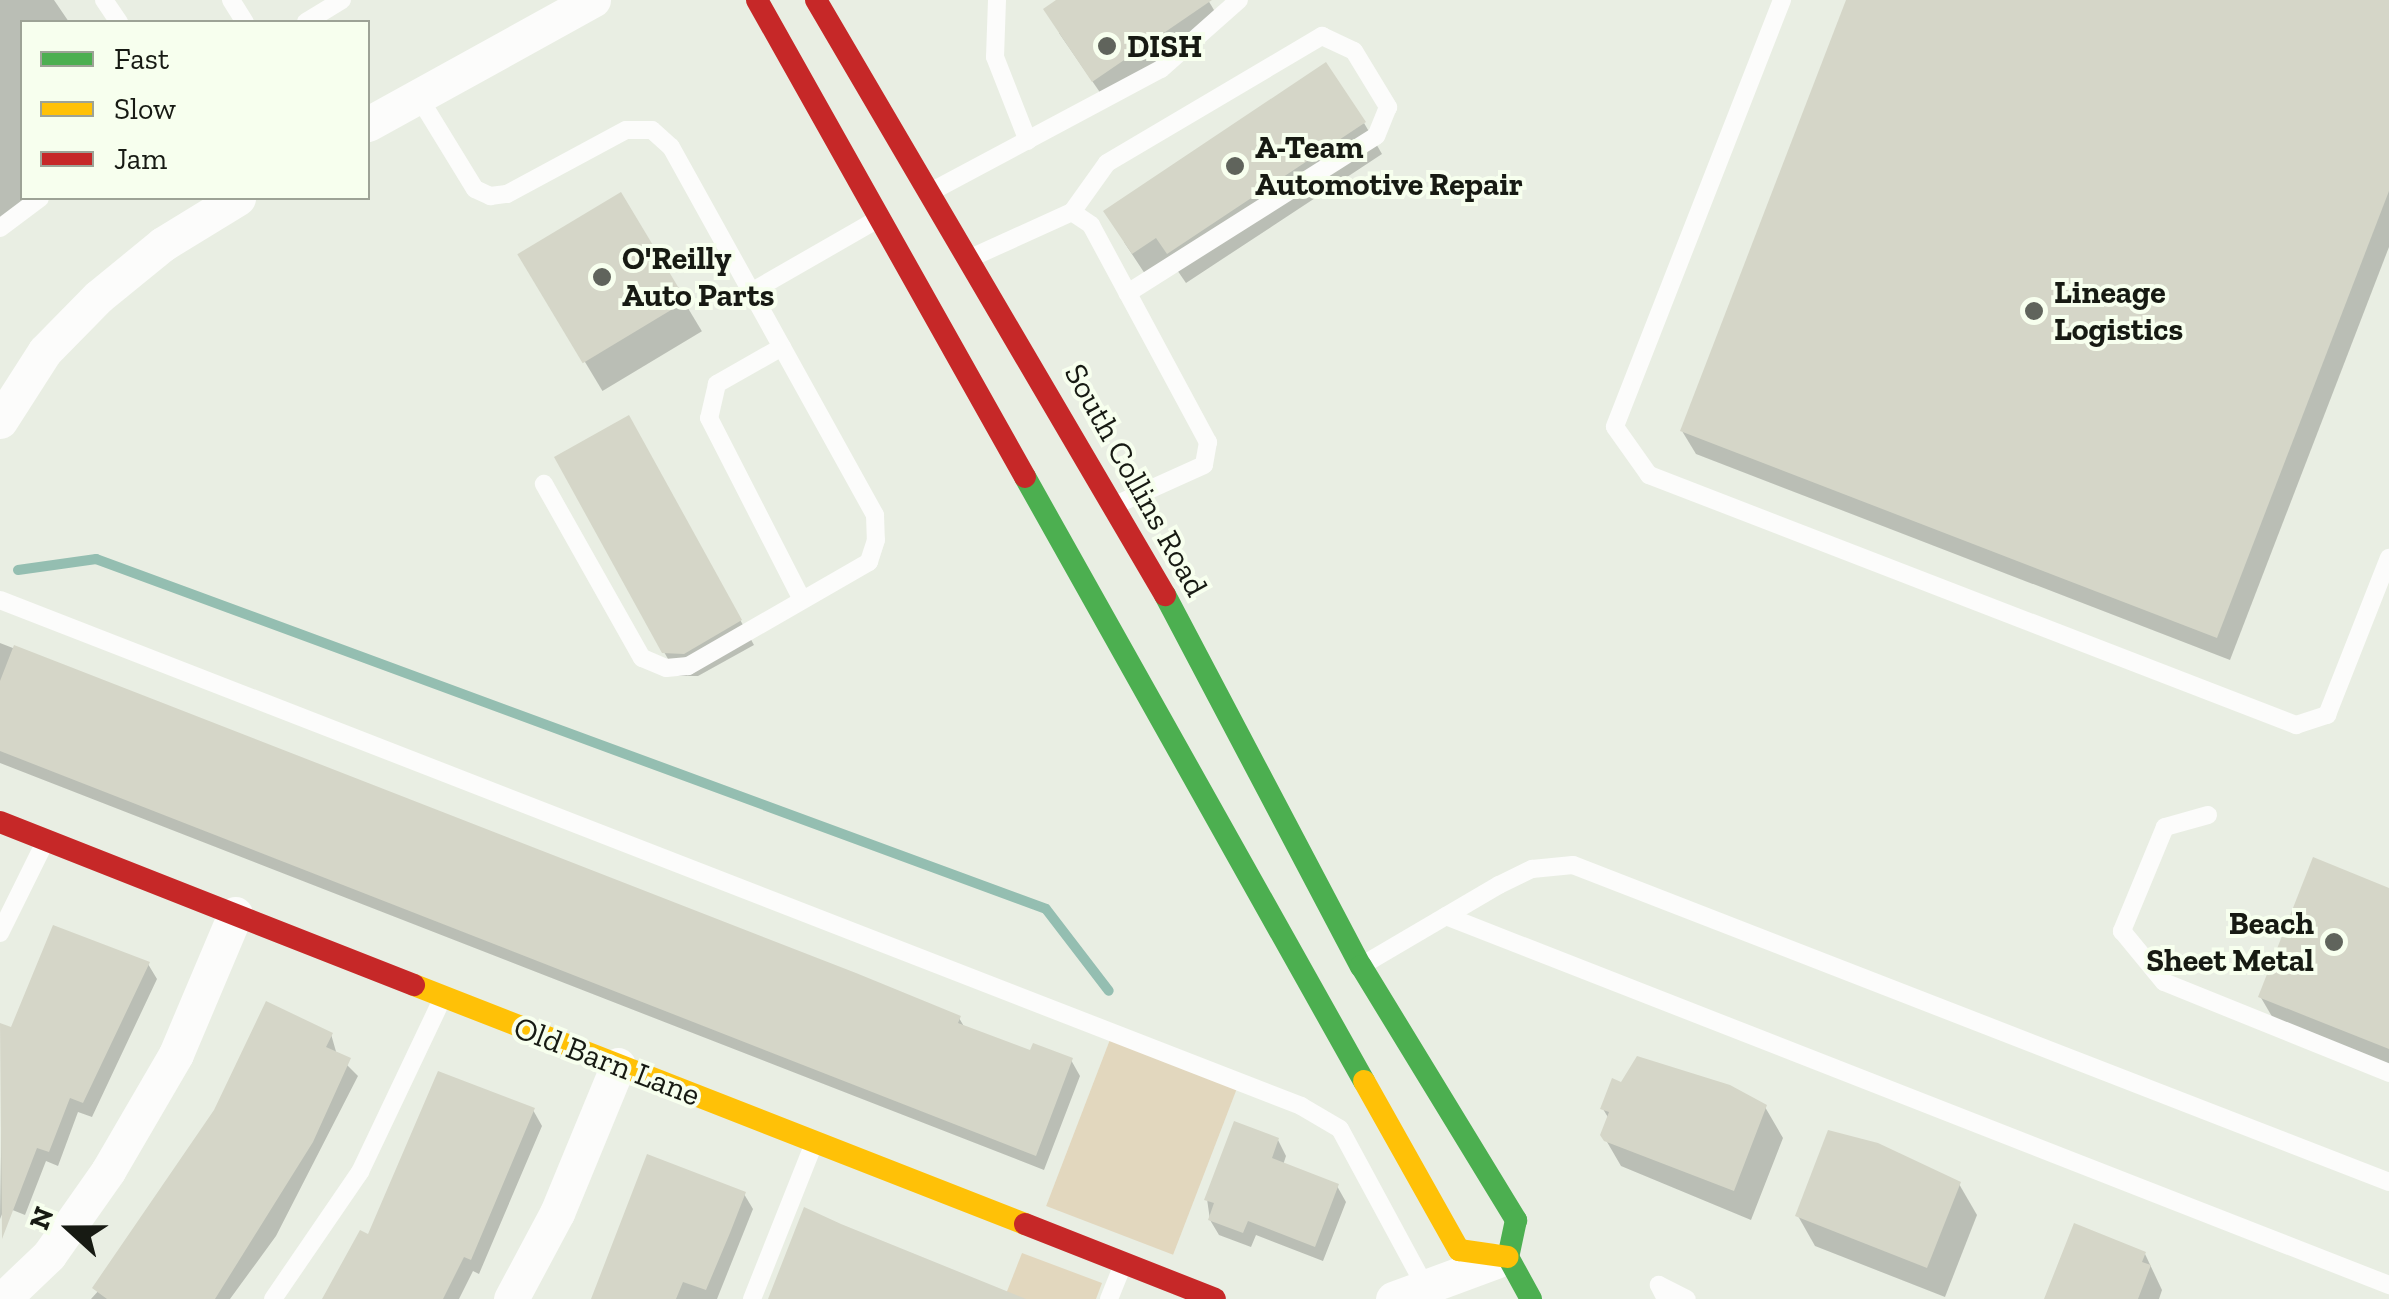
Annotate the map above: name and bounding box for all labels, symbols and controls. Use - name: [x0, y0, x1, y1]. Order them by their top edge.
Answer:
- legend: [20, 20, 370, 200]
- place label: DISH: [1127, 27, 1202, 65]
- marker: DISH: [1096, 35, 1118, 57]
- text: Fast: [114, 41, 169, 77]
- text: Slow: [114, 91, 176, 127]
- place label: A-Team Automotive Repair: [1255, 129, 1523, 204]
- text: Jam: [114, 141, 167, 177]
- marker: A-Team Automotive Repair: [1224, 155, 1246, 177]
- place label: O'Reilly Auto Parts: [622, 240, 774, 315]
- marker: O'Reilly Auto Parts: [591, 266, 613, 288]
- place label: Lineage Logistics: [2054, 274, 2183, 349]
- marker: Lineage Logistics: [2023, 300, 2045, 322]
- street label: South Collins Road: [1056, 357, 1216, 603]
- place label: Beach Sheet Metal: [2146, 905, 2314, 980]
- marker: Beach Sheet Metal: [2323, 931, 2345, 953]
- street label: Old Barn Lane: [508, 1008, 706, 1114]
- north arrow: [20, 1179, 120, 1279]
- text: N: [22, 1202, 61, 1234]

